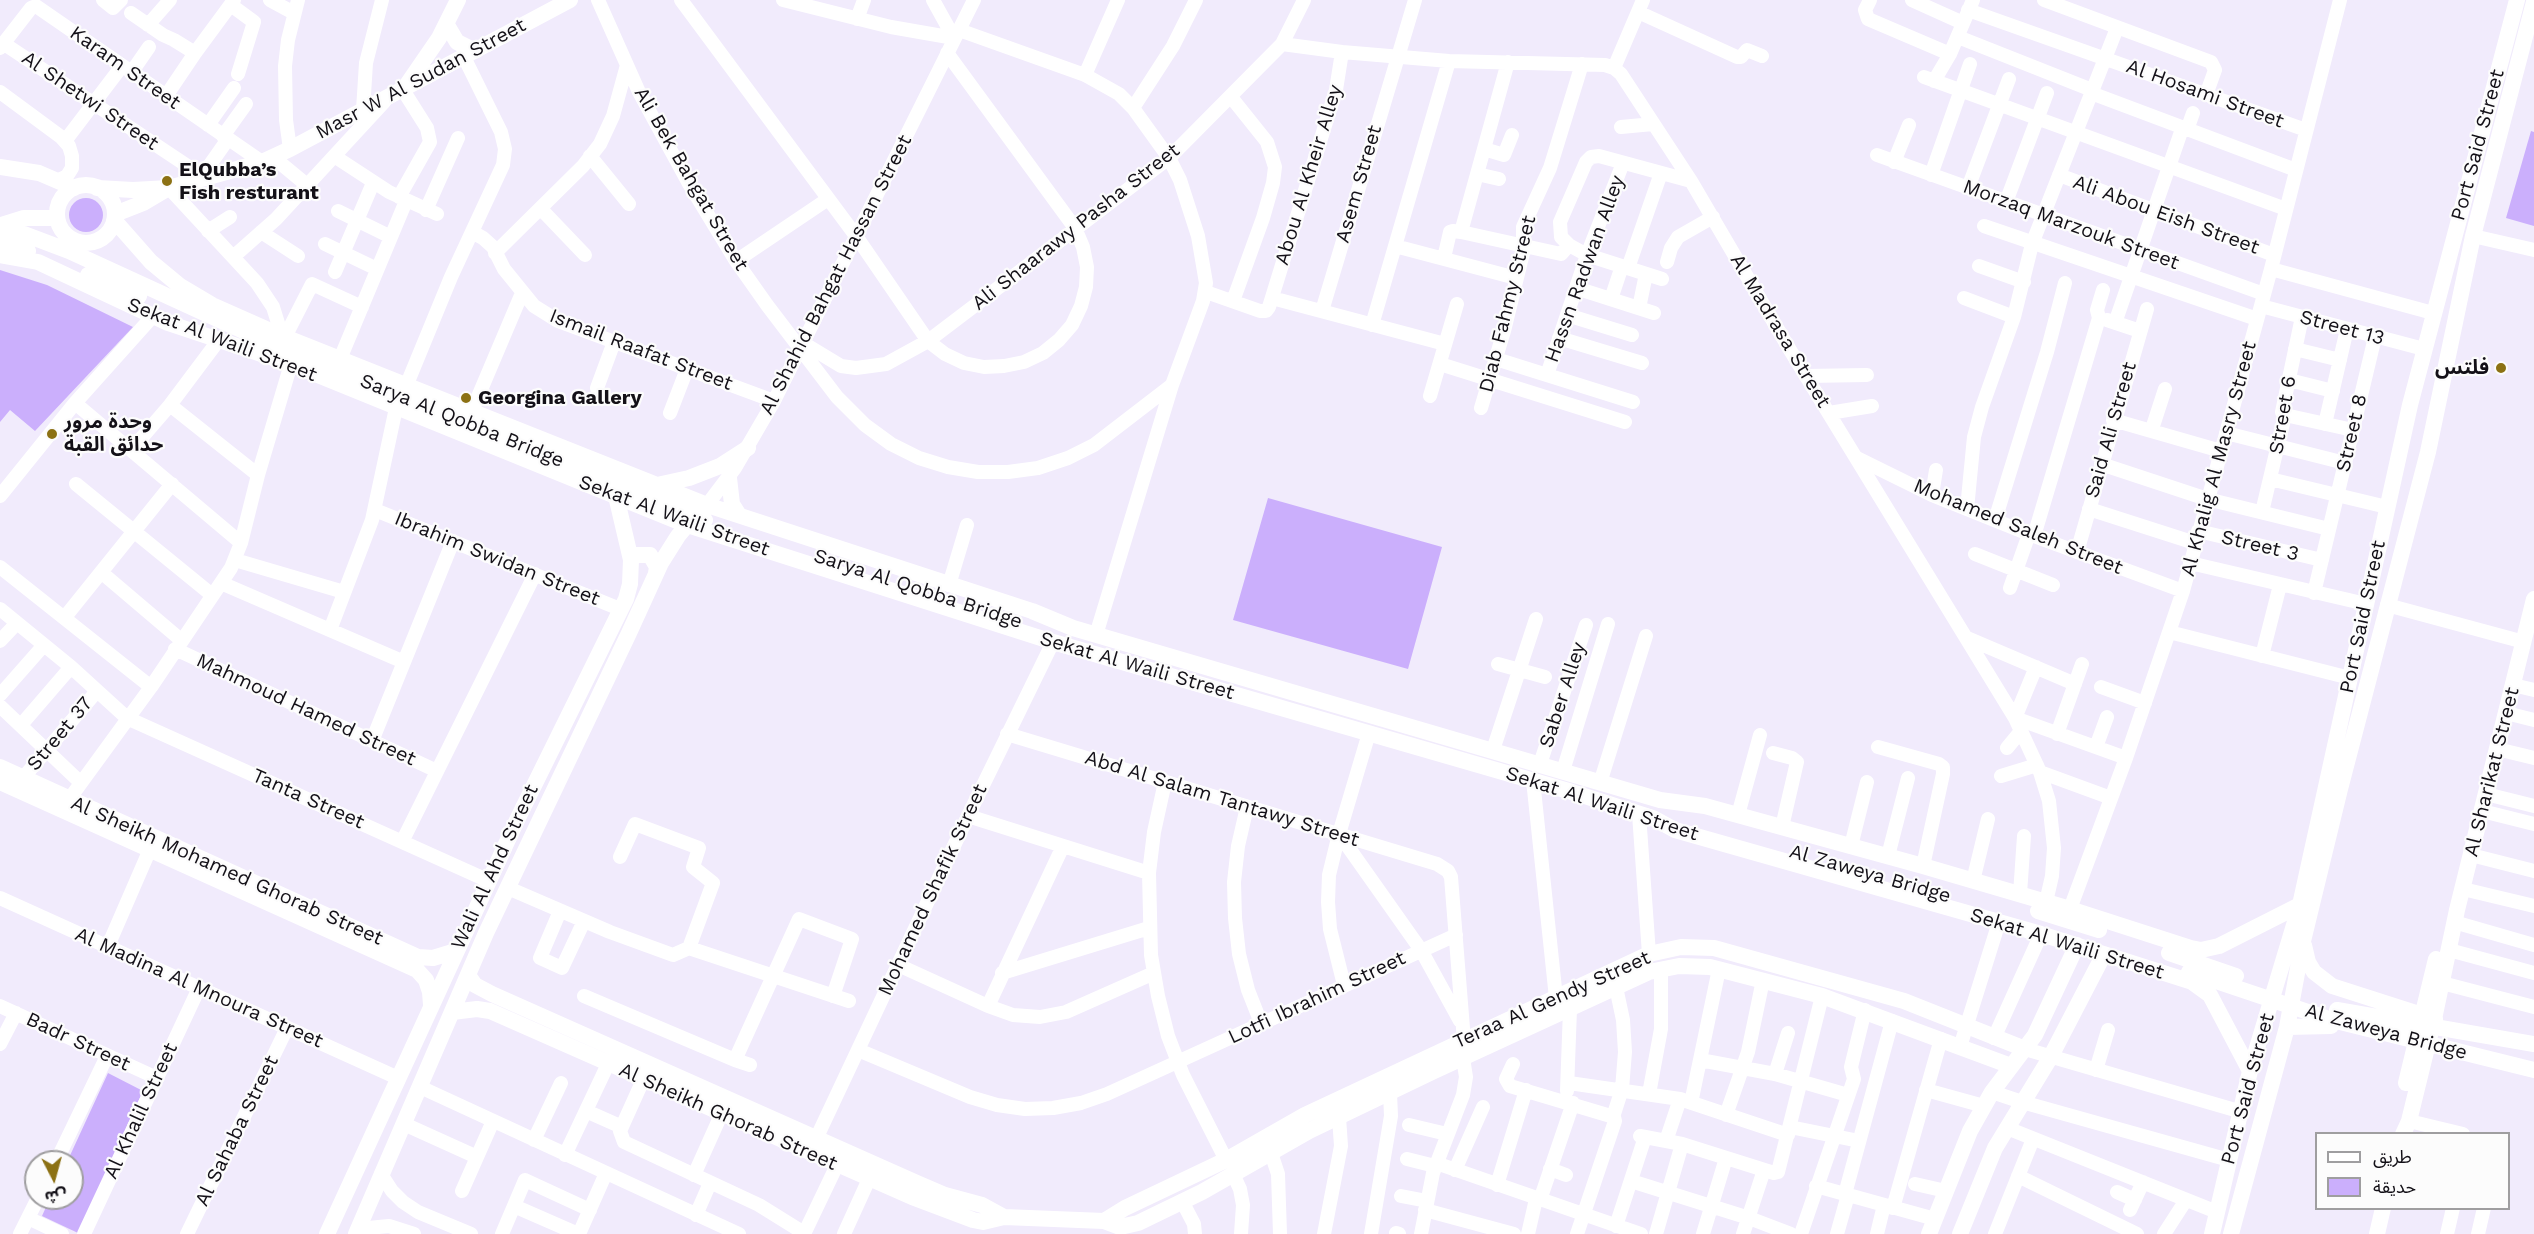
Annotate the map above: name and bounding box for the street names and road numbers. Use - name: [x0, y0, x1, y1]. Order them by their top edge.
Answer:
- street label: Masr W Al Sudan Street: [312, 13, 530, 145]
- street label: Karam Street: [65, 21, 185, 115]
- street label: Al Shetwi Street: [17, 46, 163, 156]
- street label: Al Hosami Street: [2123, 54, 2287, 134]
- street label: Port Said Street: [2446, 67, 2510, 223]
- street label: Abou Al Kheir Alley: [1270, 82, 1348, 268]
- street label: Ali Bek Bahgat Street: [629, 83, 753, 275]
- street label: Asem Street: [1331, 122, 1387, 246]
- street label: Al Shahid Bahgat Hassan Street: [755, 131, 917, 419]
- street label: Ali Shaarawy Pasha Street: [967, 138, 1185, 316]
- street label: Ali Abou Eish Street: [2070, 170, 2262, 260]
- street label: Hassn Radwan Alley: [1540, 172, 1630, 366]
- street label: Morzaq Marzouk Street: [1960, 175, 2182, 275]
- street label: Diab Fahmy Street: [1474, 213, 1542, 395]
- street label: Al Madrasa Street: [1725, 250, 1835, 412]
- street label: Sekat Al Waili Street: [124, 293, 320, 387]
- street label: Ismail Raafat Street: [546, 304, 736, 396]
- street label: Street 13: [2297, 305, 2387, 351]
- street label: Al Khalig Al Masry Street: [2176, 339, 2262, 579]
- street label: Said Ali Street: [2080, 359, 2142, 501]
- street label: Sarya Al Qobba Bridge: [356, 369, 568, 473]
- street label: Street 6: [2264, 374, 2302, 456]
- street label: Street 8: [2331, 392, 2373, 474]
- street label: Sekat Al Waili Street: [575, 470, 773, 562]
- street label: Mohamed Saleh Street: [1910, 474, 2126, 580]
- street label: Ibrahim Swidan Street: [391, 507, 603, 611]
- street label: Street 3: [2219, 525, 2301, 567]
- street label: Port Said Street: [2335, 538, 2391, 696]
- street label: Sarya Al Qobba Bridge: [811, 544, 1025, 634]
- street label: Sekat Al Waili Street: [1037, 627, 1237, 705]
- street label: Saber Alley: [1535, 639, 1591, 751]
- street label: Mahmoud Hamed Street: [192, 649, 420, 771]
- street label: Al Sharikat Street: [2459, 685, 2525, 859]
- street label: Street 37: [22, 692, 98, 776]
- street label: Abd Al Salam Tantawy Street: [1082, 746, 1362, 852]
- street label: Sekat Al Waili Street: [1503, 761, 1701, 847]
- street label: Tanta Street: [248, 764, 368, 834]
- street label: Mohamed Shafik Street: [873, 780, 993, 1000]
- street label: Wali Al Ahd Street: [446, 781, 544, 953]
- street label: Al Sheikh Mohamed Ghorab Street: [67, 791, 387, 951]
- street label: Al Zaweya Bridge: [1787, 839, 1953, 909]
- street label: Sekat Al Waili Street: [1967, 903, 2167, 985]
- street label: Al Madina Al Mnoura Street: [71, 922, 327, 1054]
- street label: Lotfi Ibrahim Street: [1225, 946, 1409, 1050]
- street label: Teraa Al Gendy Street: [1450, 946, 1654, 1054]
- street label: Al Zaweya Bridge: [2302, 999, 2470, 1065]
- street label: Badr Street: [22, 1007, 134, 1077]
- street label: Port Said Street: [2216, 1011, 2280, 1167]
- street label: Al Khalil Street: [99, 1039, 183, 1183]
- street label: Al Sahaba Street: [190, 1052, 284, 1210]
- street label: Al Sheikh Ghorab Street: [615, 1058, 841, 1176]

